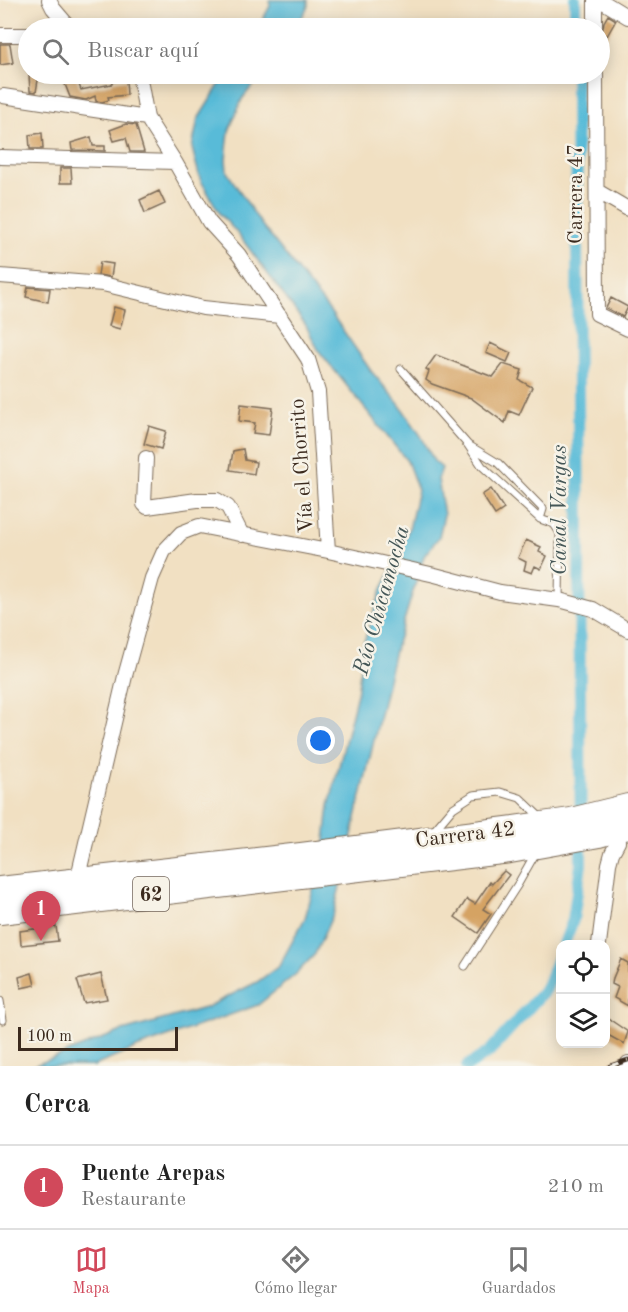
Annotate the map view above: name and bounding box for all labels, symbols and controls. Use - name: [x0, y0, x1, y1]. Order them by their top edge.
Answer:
- search box: [18, 18, 610, 84]
- icon: search: [39, 35, 72, 68]
- text: Buscar aquí: [87, 40, 199, 62]
- street label: Carrera 47: [566, 144, 587, 244]
- street label: Vía el Chorrito: [287, 398, 318, 534]
- water label: Canal Vargas: [549, 444, 571, 576]
- water label: Río Chicamocha: [350, 523, 414, 679]
- your location: [306, 726, 335, 755]
- street label: Carrera 42: [414, 819, 516, 852]
- road number: 62: [133, 877, 169, 911]
- pin: 1: [22, 892, 60, 941]
- map controls: [556, 940, 610, 1048]
- button: locate: [556, 940, 610, 994]
- button: layers: [556, 994, 610, 1048]
- scale bar: [18, 1024, 178, 1052]
- text: 100 m: [27, 1029, 72, 1045]
- text: Cerca: [24, 1092, 90, 1118]
- text: Puente Arepas: [81, 1163, 225, 1185]
- text: 1: [38, 1177, 49, 1197]
- text: 210 m: [548, 1177, 604, 1197]
- text: Restaurante: [81, 1190, 186, 1210]
- tab: Mapa: [72, 1243, 110, 1299]
- tab: Cómo llegar: [254, 1243, 337, 1299]
- tab: Guardados: [482, 1243, 556, 1299]

